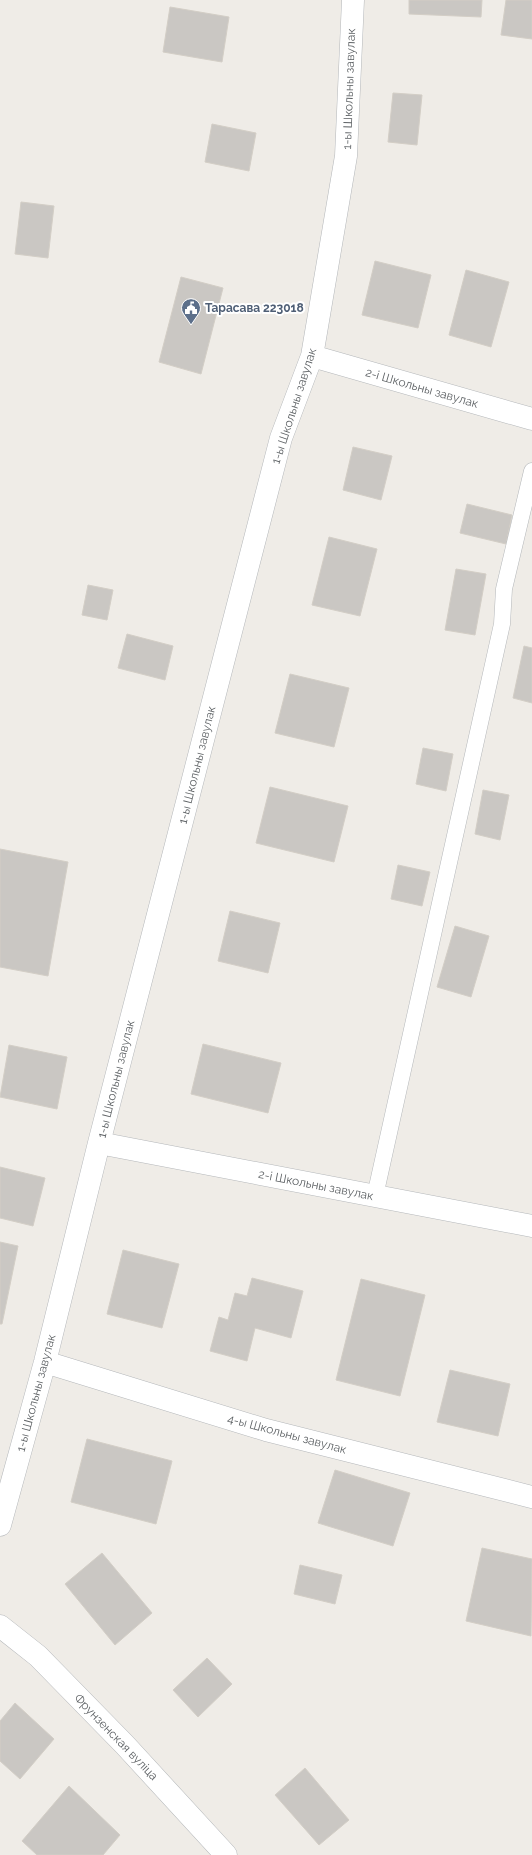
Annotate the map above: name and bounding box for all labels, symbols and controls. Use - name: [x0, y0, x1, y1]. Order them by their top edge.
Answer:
- street label: 1-ы Школьны завулак: [340, 28, 358, 150]
- public building icon: Тарасава 223018: [180, 297, 202, 325]
- place label: Тарасава 223018: [205, 301, 304, 315]
- street label: 1-ы Школьны завулак: [269, 346, 319, 466]
- street label: 2-і Школьны завулак: [364, 365, 480, 411]
- street label: 1-ы Школьны завулак: [176, 705, 218, 825]
- street label: 1-ы Школьны завулак: [95, 1019, 137, 1139]
- street label: 2-і Школьны завулак: [257, 1167, 375, 1203]
- street label: 1-ы Школьны завулак: [14, 1333, 58, 1453]
- street label: 4-ы Школьны завулак: [226, 1411, 348, 1457]
- street label: Фрунзенская вуліца: [71, 1691, 161, 1783]

